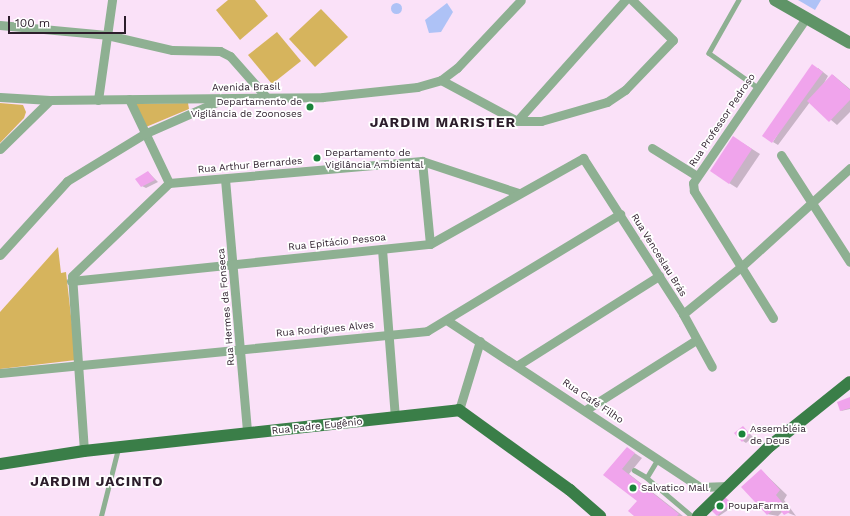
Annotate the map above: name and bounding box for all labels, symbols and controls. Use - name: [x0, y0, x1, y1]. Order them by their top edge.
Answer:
- scale bar: [10, 8, 128, 34]
- text: 100 m: [15, 16, 50, 30]
- street label: Rua Professor Pedroso: [686, 71, 758, 169]
- street label: Avenida Brasil: [212, 80, 280, 94]
- place label: Departamento de Vigilância de Zoonoses: [191, 95, 302, 118]
- marker: Departamento de Vigilância de Zoonoses: [305, 102, 315, 112]
- district label: JARDIM MARISTER: [370, 114, 516, 130]
- place label: Departamento de Vigilância Ambiental: [325, 146, 424, 170]
- marker: Departamento de Vigilância Ambiental: [312, 153, 322, 163]
- street label: Rua Arthur Bernardes: [197, 154, 303, 176]
- street label: Rua Venceslau Brás: [628, 211, 690, 299]
- street label: Rua Epitácio Pessoa: [287, 231, 387, 253]
- street label: Rua Hermes da Fonseca: [215, 248, 237, 366]
- street label: Rua Rodrigues Alves: [275, 319, 375, 339]
- street label: Rua Café Filho: [560, 376, 626, 426]
- street label: Rua Padre Eugênio: [271, 415, 363, 437]
- place label: Assembléia de Deus: [750, 422, 806, 446]
- marker: Assembléia de Deus: [737, 429, 747, 439]
- district label: JARDIM JACINTO: [30, 473, 164, 489]
- place label: Salvatico Mall: [641, 482, 708, 494]
- marker: Salvatico Mall: [628, 483, 638, 493]
- place label: PoupaFarma: [728, 500, 789, 512]
- marker: PoupaFarma: [715, 501, 725, 511]

